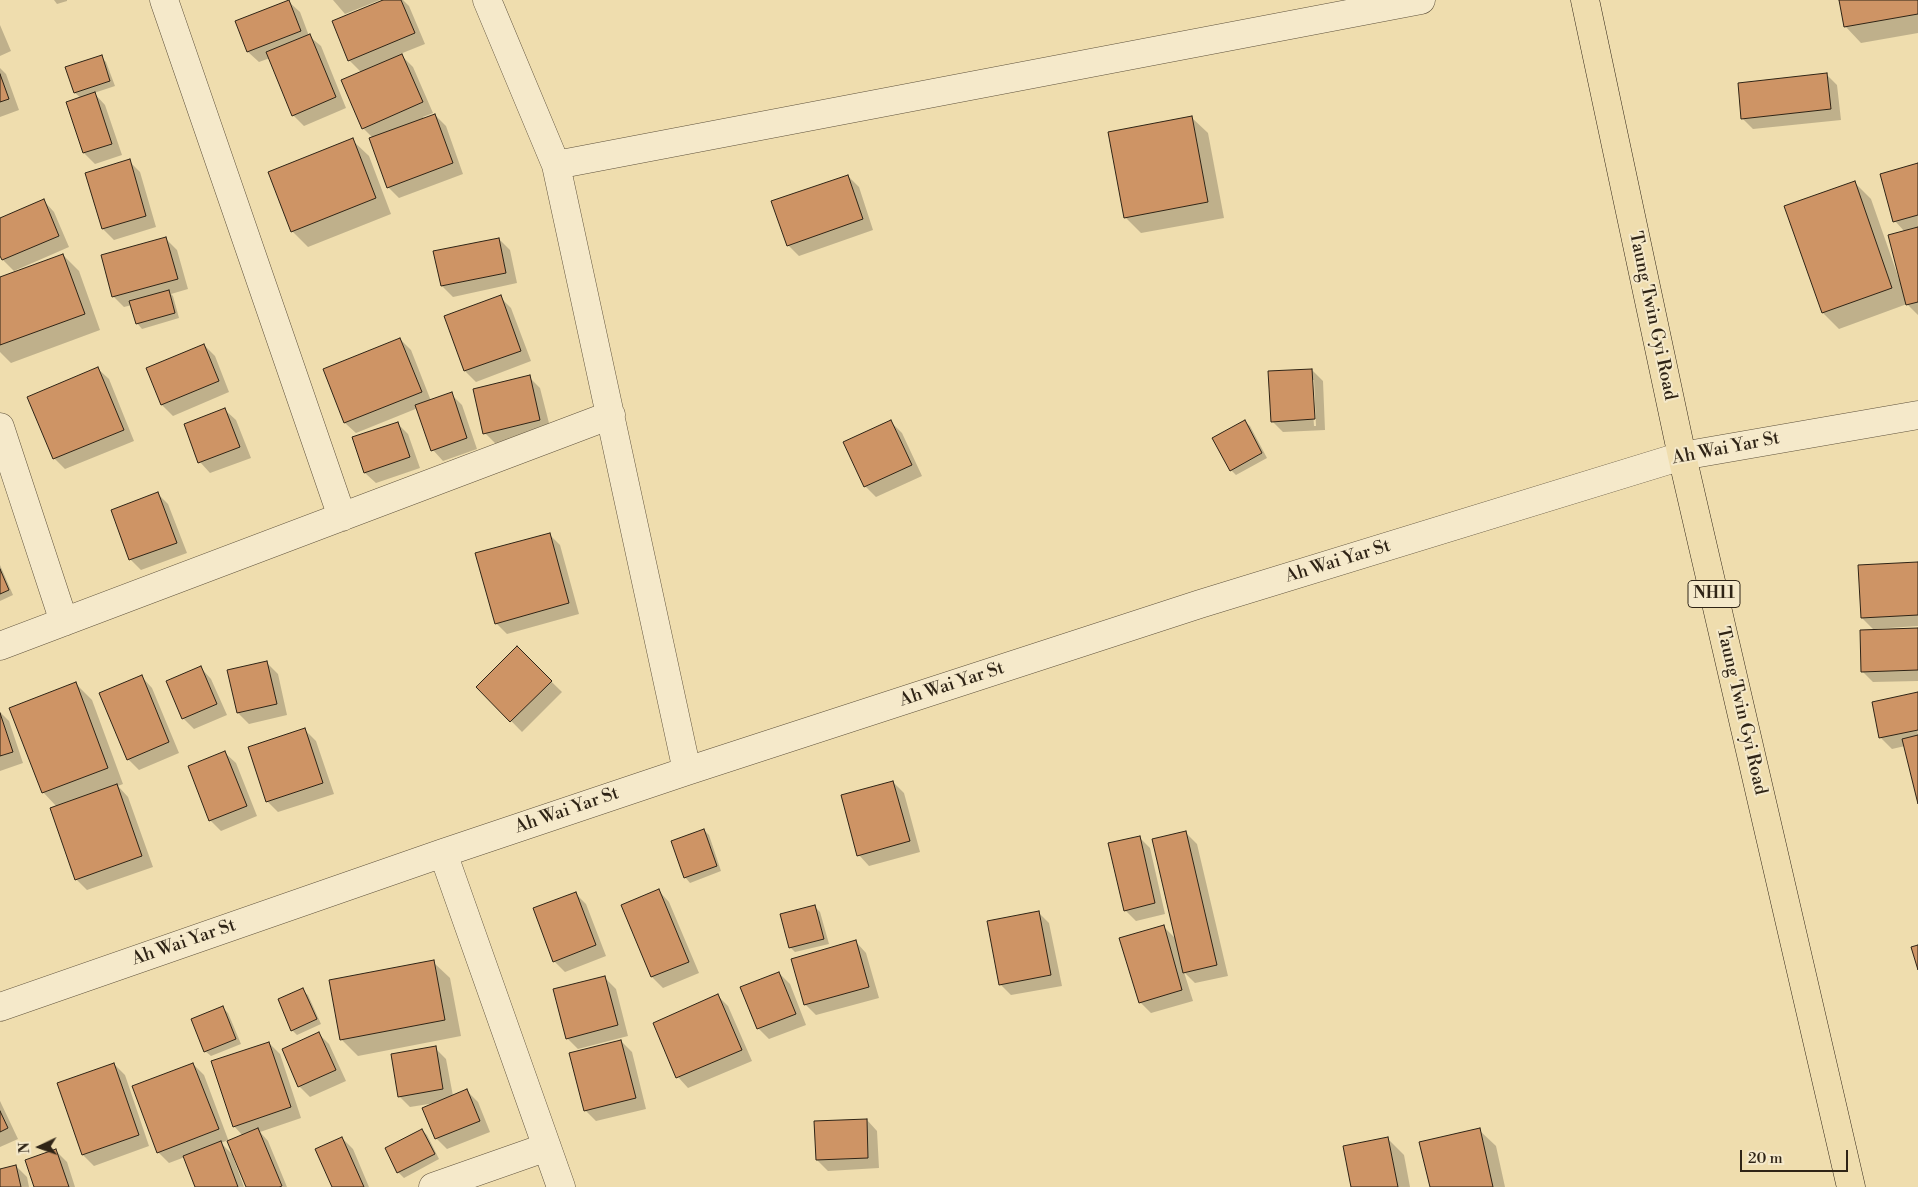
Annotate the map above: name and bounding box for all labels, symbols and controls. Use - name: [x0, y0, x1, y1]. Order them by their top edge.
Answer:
- street label: Taung Twin Gyi Road: [1624, 230, 1680, 402]
- street label: Ah Wai Yar St: [1670, 428, 1782, 470]
- street label: Ah Wai Yar St: [1283, 536, 1393, 588]
- road number: NH11: [1688, 580, 1740, 608]
- street label: Taung Twin Gyi Road: [1711, 625, 1771, 797]
- street label: Ah Wai Yar St: [897, 658, 1007, 712]
- street label: Ah Wai Yar St: [512, 783, 622, 839]
- street label: Ah Wai Yar St: [129, 915, 239, 971]
- north arrow: [15, 1122, 65, 1172]
- scale bar: [1743, 1140, 1850, 1172]
- text: N: [16, 1142, 34, 1154]
- text: 20 m: [1748, 1149, 1783, 1168]

